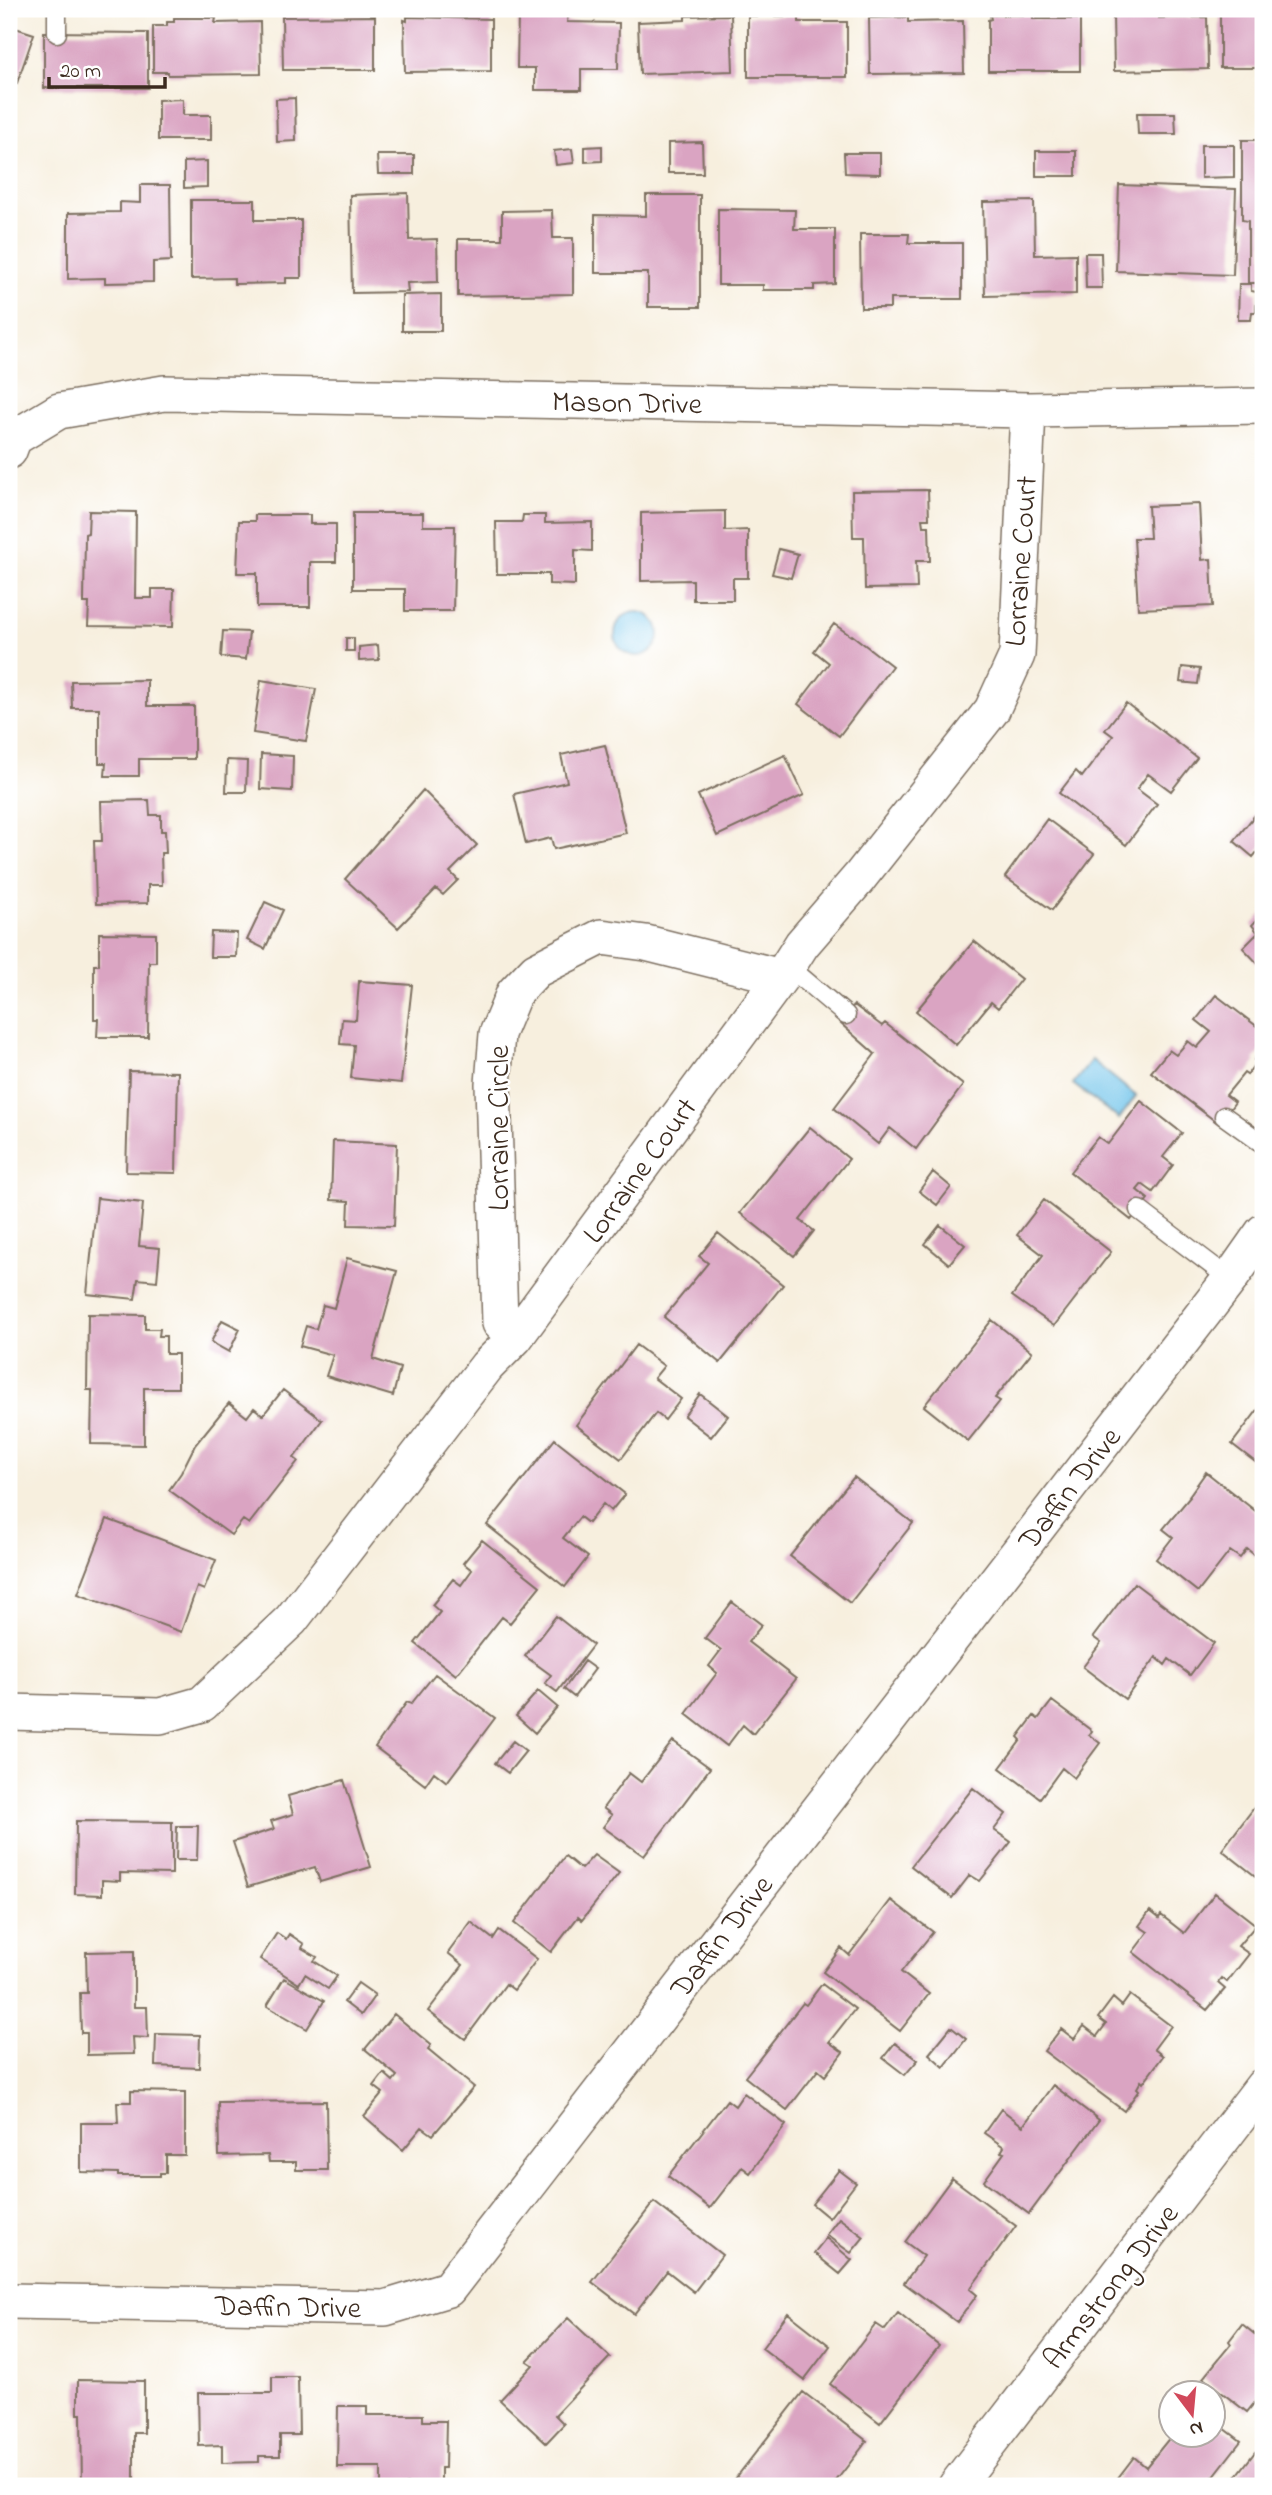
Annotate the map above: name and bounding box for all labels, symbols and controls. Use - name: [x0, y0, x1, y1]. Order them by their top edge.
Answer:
- scale bar: [49, 46, 164, 90]
- text: 20 m: [60, 57, 101, 87]
- street label: Mason Drive: [551, 382, 703, 428]
- street label: Lorraine Court: [995, 474, 1051, 648]
- street label: Lorraine Circle: [479, 1045, 523, 1211]
- street label: Lorraine Court: [573, 1090, 710, 1254]
- street label: Daffin Drive: [1008, 1418, 1134, 1562]
- street label: Daffin Drive: [660, 1866, 786, 2010]
- street label: Armstrong Drive: [1034, 2195, 1192, 2380]
- street label: Daffin Drive: [213, 2286, 362, 2332]
- north arrow: [1156, 2380, 1226, 2450]
- text: N: [1186, 2413, 1206, 2443]

